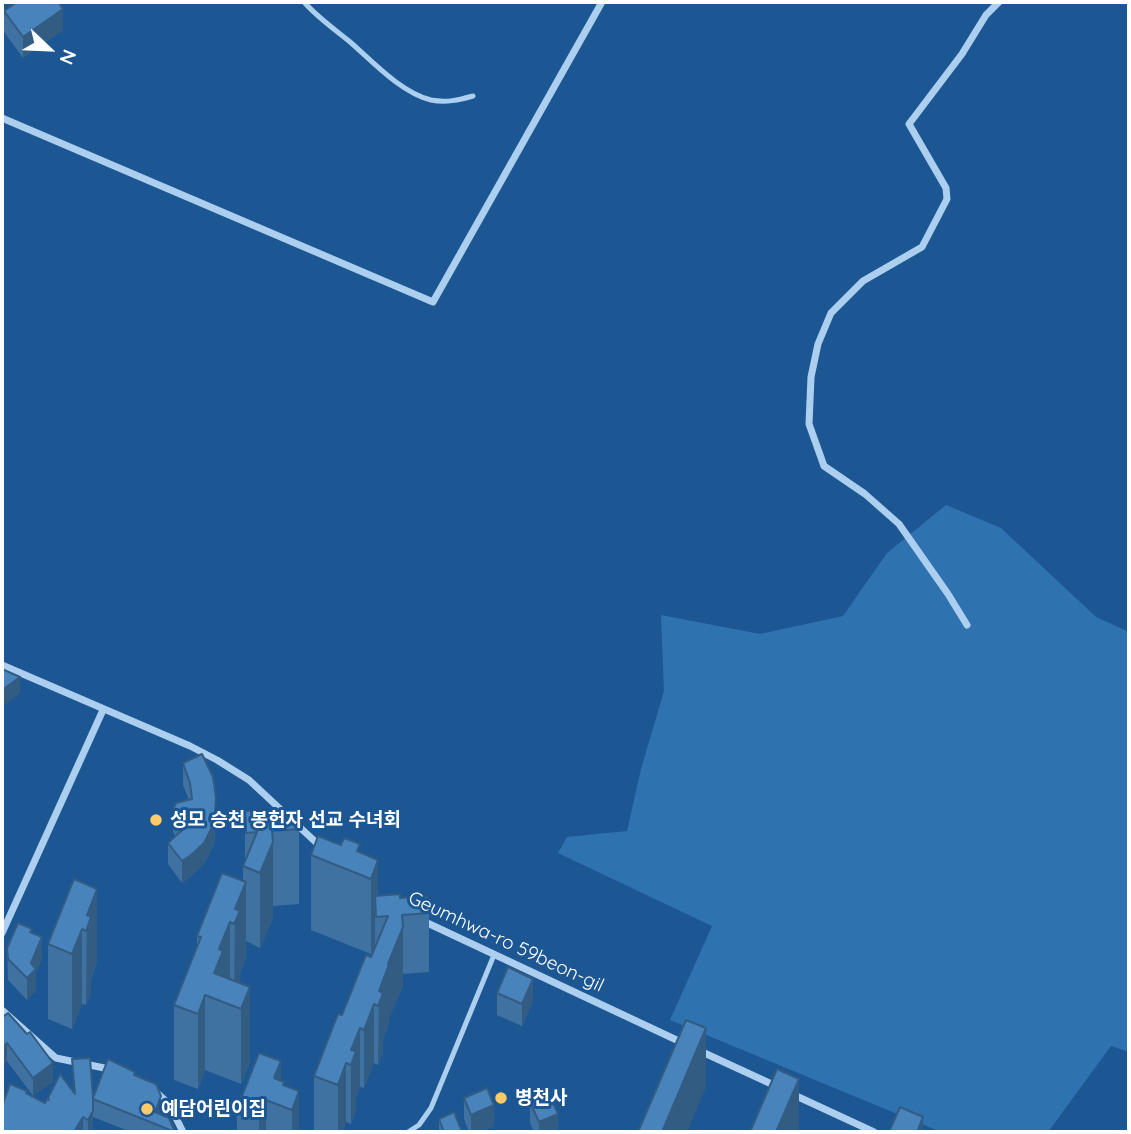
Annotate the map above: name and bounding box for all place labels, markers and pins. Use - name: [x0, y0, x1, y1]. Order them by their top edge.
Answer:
- place label: 성모 승천 봉헌자 선교 수녀회: [170, 809, 401, 831]
- marker: 성모 승천 봉헌자 선교 수녀회: [148, 812, 164, 828]
- place label: 병천사: [515, 1087, 567, 1109]
- marker: 병천사: [493, 1090, 509, 1106]
- place label: 예담어린이집: [161, 1098, 266, 1120]
- marker: 예담어린이집: [139, 1101, 155, 1117]

